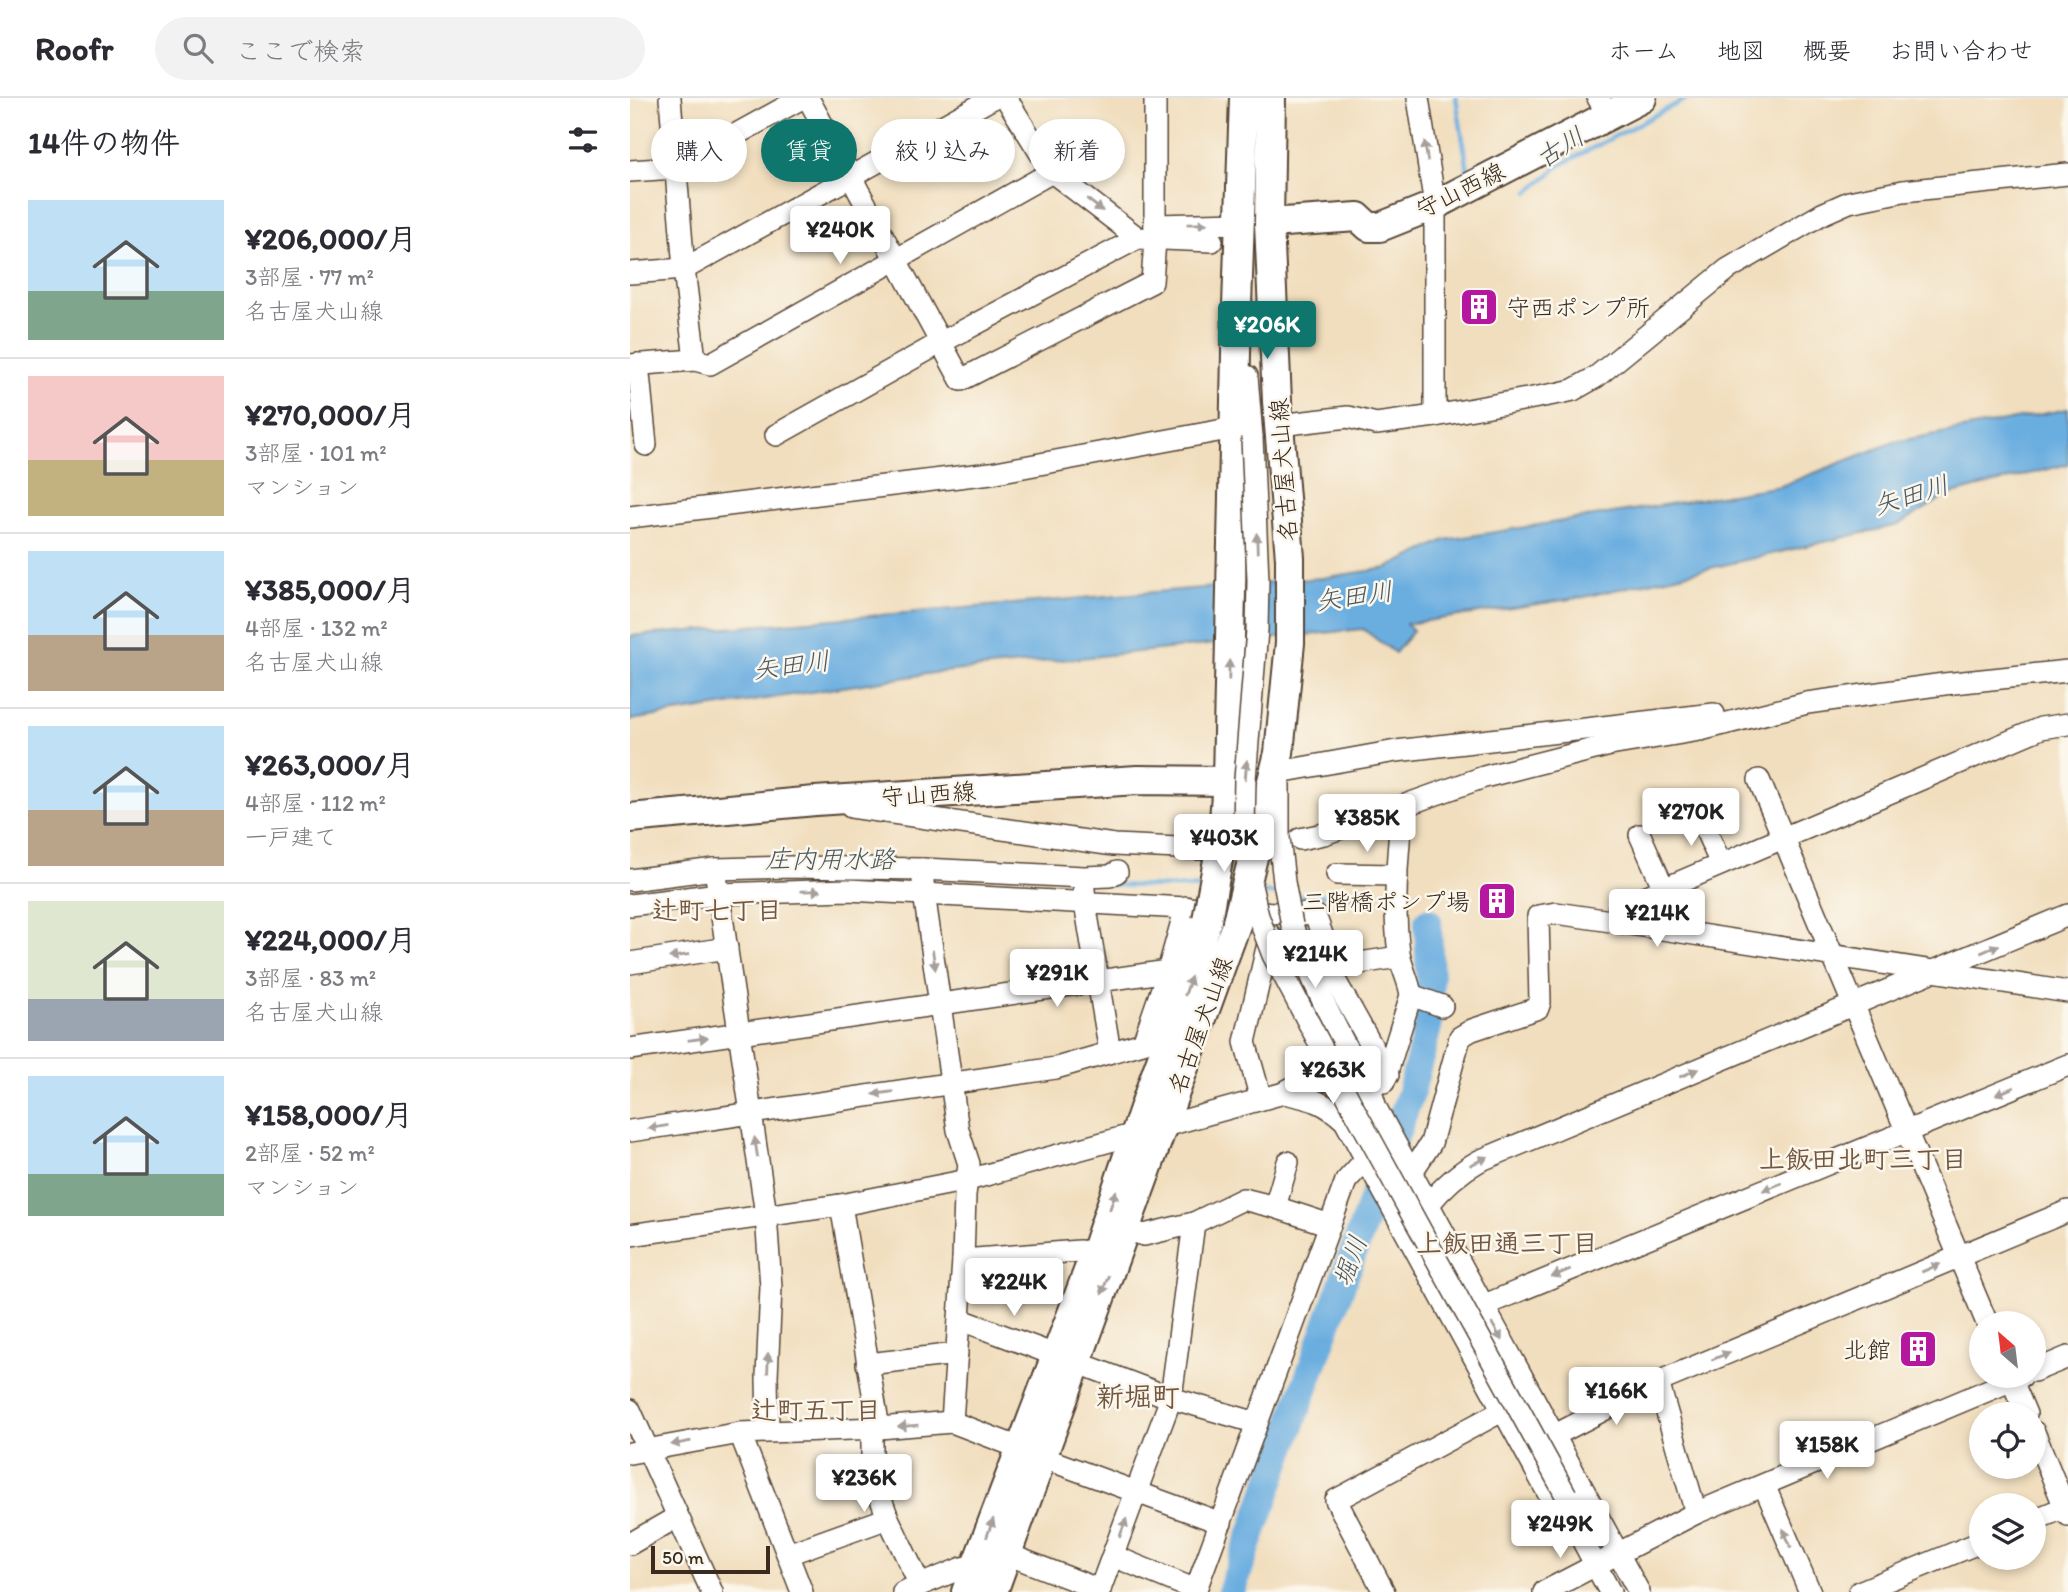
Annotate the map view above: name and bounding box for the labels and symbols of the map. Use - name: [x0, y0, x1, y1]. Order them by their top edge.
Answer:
- water label: 古川: [1529, 120, 1591, 174]
- one-way arrow: [1421, 140, 1432, 162]
- street label: 守山西線: [1411, 156, 1509, 224]
- one-way arrow: [1086, 198, 1104, 213]
- pin: ¥240K: [791, 206, 889, 266]
- one-way arrow: [1187, 218, 1209, 230]
- building icon: 守西ポンプ所: [1458, 286, 1500, 328]
- place label: 守西ポンプ所: [1506, 293, 1650, 322]
- pin: ¥206K: [1218, 302, 1316, 361]
- street label: 名古屋犬山線: [1264, 397, 1302, 543]
- water label: 矢田川: [1869, 468, 1953, 522]
- one-way arrow: [1251, 532, 1262, 554]
- water label: 矢田川: [1313, 575, 1395, 617]
- water label: 矢田川: [750, 644, 832, 686]
- one-way arrow: [1223, 658, 1235, 680]
- one-way arrow: [1241, 759, 1252, 781]
- street label: 守山西線: [879, 776, 977, 812]
- pin: ¥270K: [1642, 788, 1740, 848]
- pin: ¥385K: [1318, 794, 1416, 854]
- pin: ¥403K: [1175, 814, 1273, 874]
- water label: 庄内用水路: [765, 843, 897, 875]
- building icon: 三階橋ポンプ場: [1476, 880, 1518, 922]
- one-way arrow: [801, 885, 823, 897]
- place label: 三階橋ポンプ場: [1302, 887, 1470, 916]
- pin: ¥214K: [1608, 890, 1706, 949]
- district label: 辻町七丁目: [652, 894, 782, 926]
- pin: ¥214K: [1266, 930, 1364, 990]
- one-way arrow: [1980, 943, 2000, 955]
- one-way arrow: [928, 949, 939, 971]
- pin: ¥291K: [1008, 950, 1106, 1009]
- one-way arrow: [667, 951, 689, 962]
- street label: 名古屋犬山線: [1162, 952, 1238, 1098]
- one-way arrow: [1183, 975, 1194, 996]
- one-way arrow: [687, 1034, 709, 1045]
- pin: ¥263K: [1284, 1046, 1382, 1106]
- one-way arrow: [1679, 1068, 1700, 1079]
- one-way arrow: [1994, 1085, 2015, 1096]
- one-way arrow: [872, 1087, 894, 1098]
- one-way arrow: [647, 1121, 669, 1132]
- one-way arrow: [750, 1136, 761, 1158]
- district label: 上飯田北町三丁目: [1759, 1143, 1967, 1175]
- one-way arrow: [1469, 1156, 1489, 1167]
- one-way arrow: [1761, 1181, 1782, 1192]
- one-way arrow: [1108, 1190, 1119, 1211]
- district label: 上飯田通三丁目: [1416, 1227, 1598, 1259]
- water label: 堀川: [1326, 1231, 1374, 1291]
- pin: ¥224K: [965, 1258, 1063, 1318]
- one-way arrow: [1921, 1262, 1942, 1273]
- one-way arrow: [1551, 1268, 1572, 1279]
- one-way arrow: [1099, 1274, 1110, 1295]
- north arrow: [1969, 1311, 2046, 1388]
- one-way arrow: [1491, 1323, 1503, 1342]
- building icon: 北館: [1897, 1328, 1939, 1370]
- place label: 北館: [1843, 1335, 1891, 1364]
- one-way arrow: [1711, 1350, 1732, 1361]
- one-way arrow: [762, 1352, 773, 1374]
- pin: ¥166K: [1567, 1368, 1665, 1427]
- district label: 新堀町: [1096, 1379, 1180, 1413]
- district label: 辻町五丁目: [751, 1394, 881, 1426]
- one-way arrow: [897, 1421, 919, 1432]
- pin: ¥158K: [1778, 1422, 1876, 1481]
- one-way arrow: [670, 1438, 692, 1449]
- pin: ¥236K: [815, 1454, 913, 1514]
- pin: ¥249K: [1511, 1500, 1609, 1560]
- one-way arrow: [985, 1518, 996, 1539]
- one-way arrow: [1118, 1518, 1129, 1539]
- one-way arrow: [1781, 1528, 1792, 1549]
- scale bar: [651, 1543, 770, 1575]

